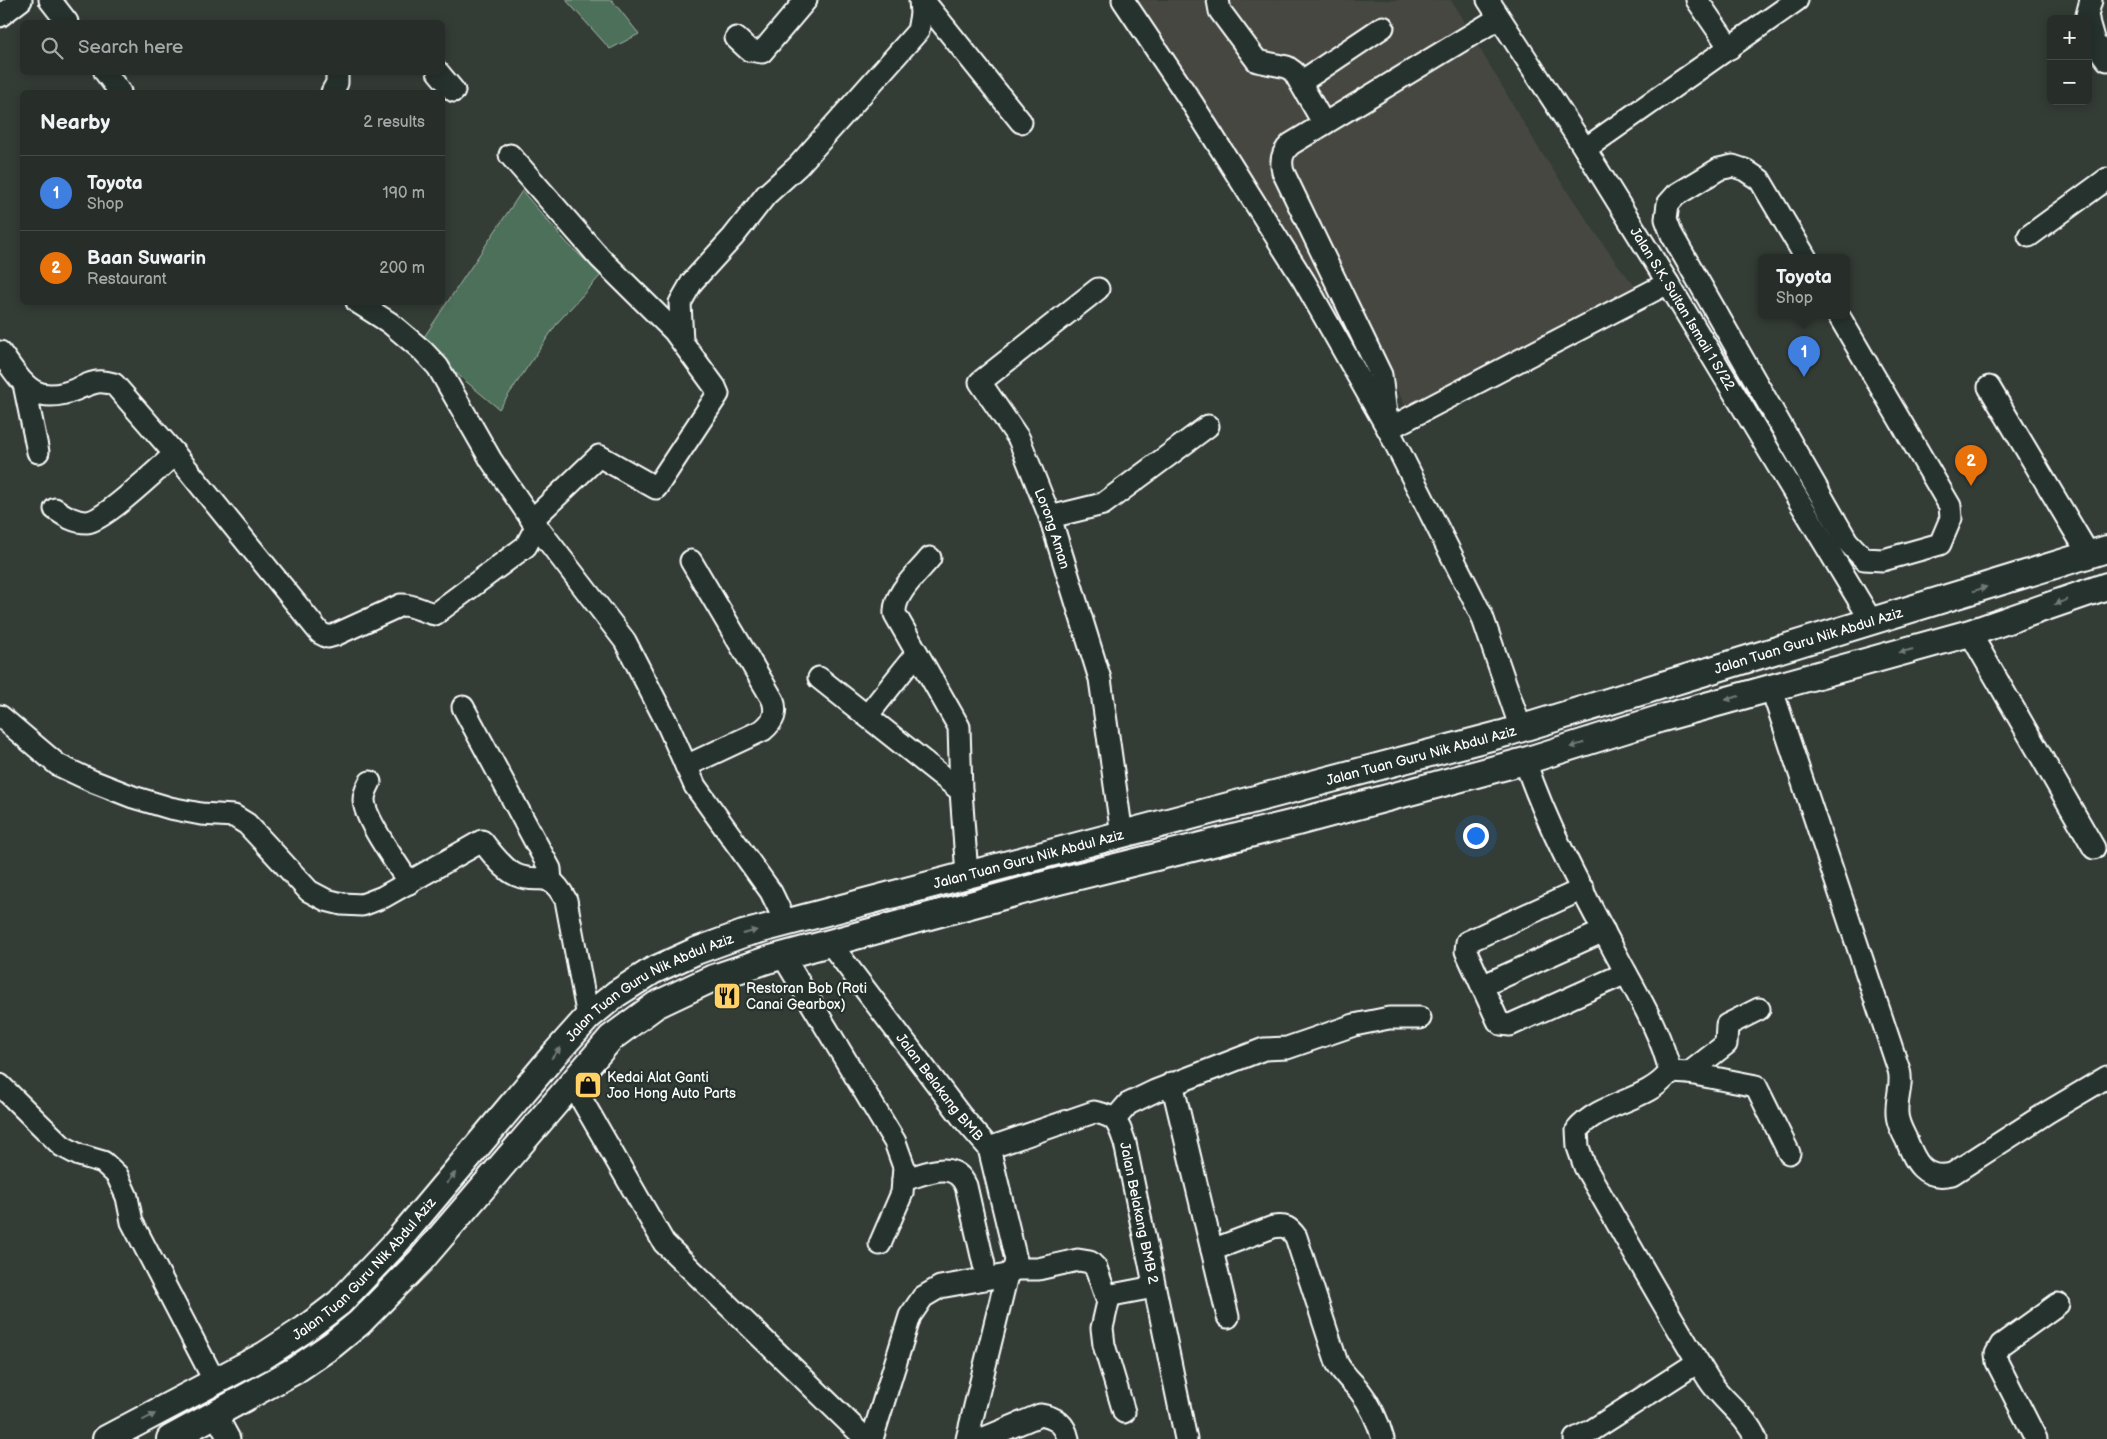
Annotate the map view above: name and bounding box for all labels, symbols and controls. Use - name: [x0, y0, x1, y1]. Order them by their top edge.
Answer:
- map controls: [2047, 15, 2092, 105]
- button: +: [2047, 15, 2092, 60]
- search box: [20, 20, 445, 75]
- icon: search: [38, 34, 66, 62]
- text: Search here: [78, 36, 183, 59]
- button: −: [2047, 60, 2092, 105]
- text: Nearby: [40, 110, 110, 135]
- text: 2 results: [363, 113, 425, 132]
- text: Toyota: [87, 172, 143, 195]
- text: 1: [53, 184, 59, 203]
- text: 190 m: [383, 184, 425, 203]
- text: Shop: [87, 195, 124, 214]
- street label: Jalan S.K. Sultan Ismail 1 S/22: [1626, 224, 1739, 394]
- text: Baan Suwarin: [87, 247, 206, 270]
- popup: [1758, 254, 1850, 319]
- text: 2: [51, 259, 61, 278]
- text: 200 m: [379, 259, 425, 278]
- text: Toyota: [1776, 266, 1832, 289]
- text: Restaurant: [87, 270, 167, 289]
- text: Shop: [1776, 289, 1813, 308]
- pin: 1: [1788, 336, 1820, 377]
- pin: 2: [1955, 445, 1987, 486]
- street label: Lorong Aman: [1030, 486, 1074, 571]
- one-way arrow: [1972, 585, 1987, 592]
- one-way arrow: [2053, 598, 2068, 606]
- street label: Jalan Tuan Guru Nik Abdul Aziz: [1712, 604, 1905, 678]
- one-way arrow: [1898, 647, 1913, 655]
- one-way arrow: [1725, 695, 1740, 703]
- street label: Jalan Tuan Guru Nik Abdul Aziz: [1324, 722, 1518, 789]
- one-way arrow: [1569, 741, 1584, 749]
- your location: [1463, 823, 1489, 849]
- street label: Jalan Tuan Guru Nik Abdul Aziz: [932, 826, 1126, 892]
- one-way arrow: [742, 928, 757, 936]
- street label: Jalan Tuan Guru Nik Abdul Aziz: [562, 930, 736, 1045]
- place label: Restoran Bob (Roti Canai Gearbox): [746, 980, 867, 1013]
- restaurant icon: Restoran Bob (Roti Canai Gearbox): [712, 981, 742, 1011]
- street label: Jalan Belakang BMB: [892, 1030, 987, 1145]
- one-way arrow: [550, 1048, 562, 1060]
- place label: Kedai Alat Ganti Joo Hong Auto Parts: [607, 1069, 736, 1102]
- shop icon: Kedai Alat Ganti Joo Hong Auto Parts: [573, 1070, 603, 1100]
- street label: Jalan Belakang BMB 2: [1116, 1141, 1162, 1286]
- one-way arrow: [445, 1172, 457, 1184]
- street label: Jalan Tuan Guru Nik Abdul Aziz: [289, 1194, 440, 1344]
- one-way arrow: [142, 1413, 157, 1421]

